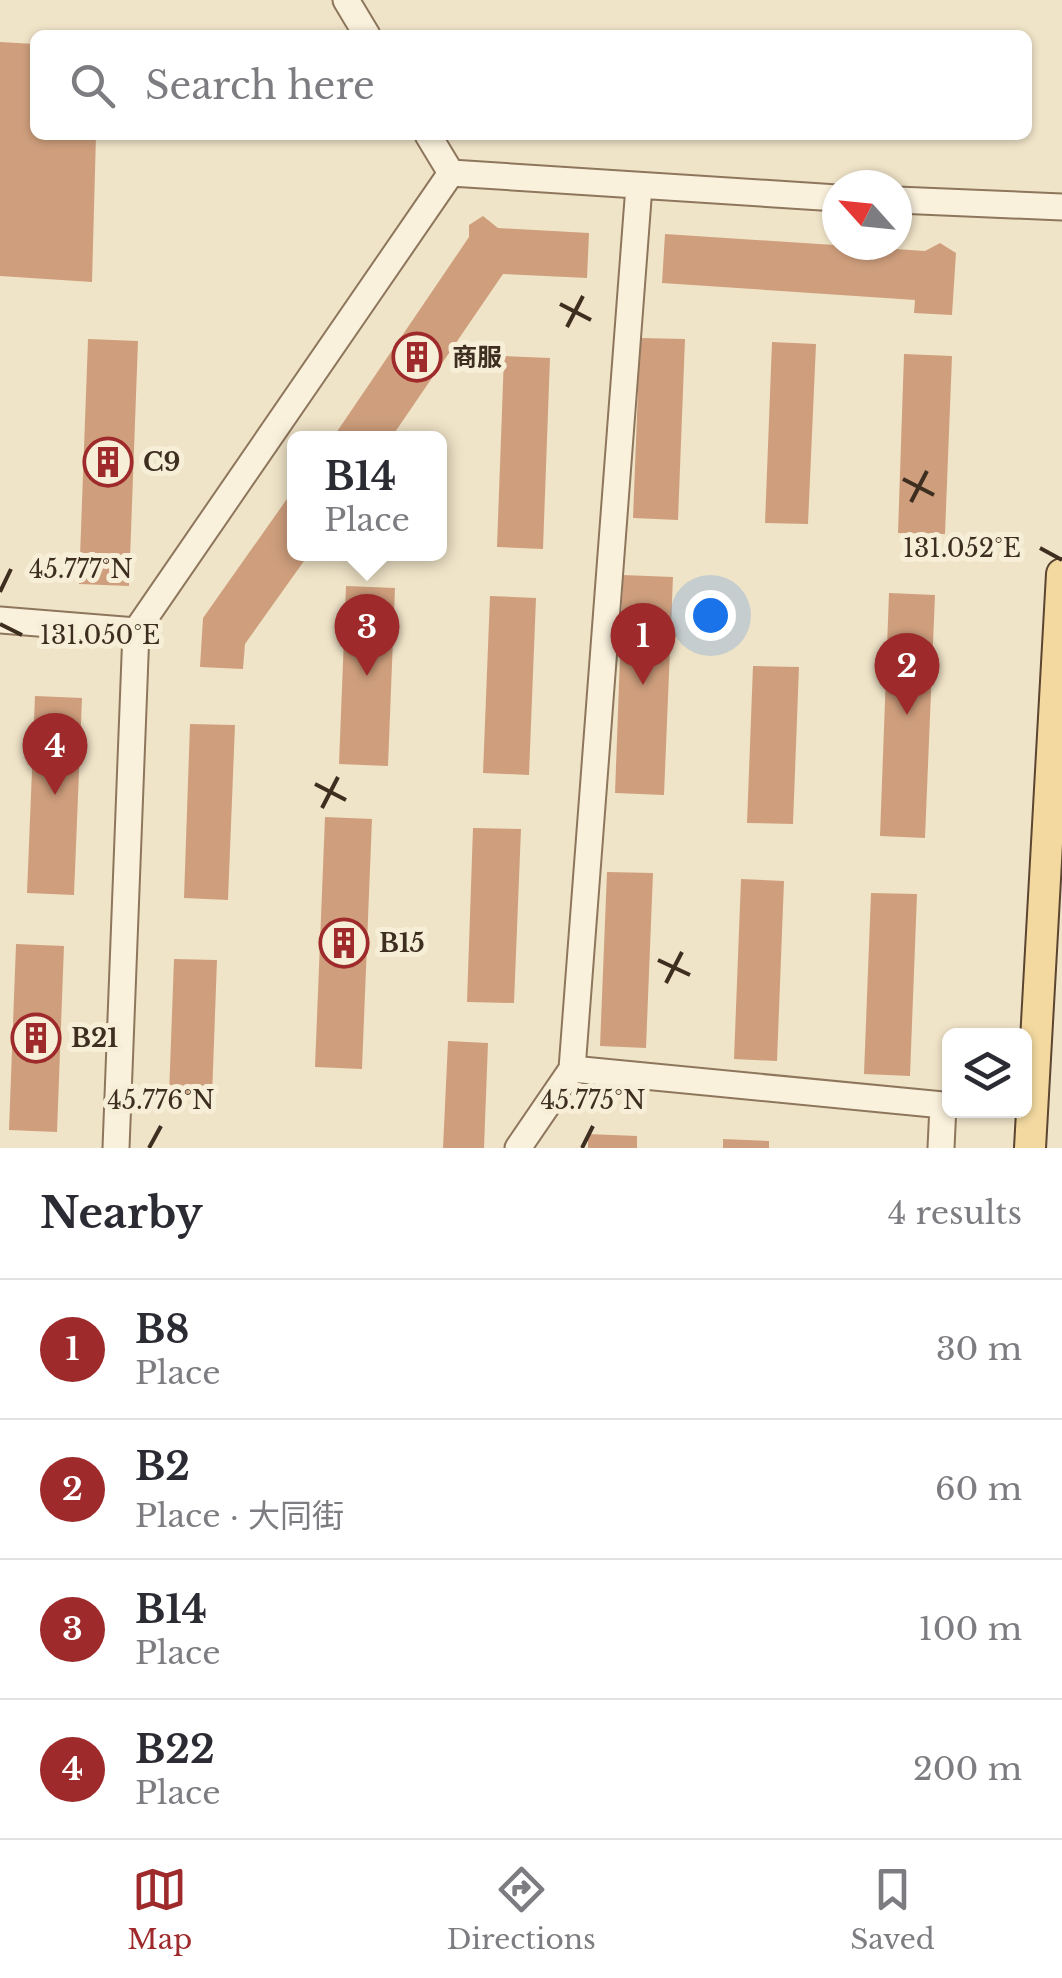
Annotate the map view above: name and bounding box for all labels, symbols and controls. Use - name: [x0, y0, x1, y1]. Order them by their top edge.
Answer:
- search box: [30, 30, 1032, 140]
- icon: search: [65, 58, 120, 113]
- text: Search here: [145, 62, 375, 109]
- north arrow: [822, 170, 912, 260]
- building icon: 商服: [391, 331, 443, 383]
- place label: 商服: [452, 342, 502, 373]
- popup: [287, 431, 447, 561]
- building icon: C9: [82, 436, 134, 488]
- place label: C9: [143, 447, 180, 478]
- text: B14: [324, 453, 396, 500]
- text: Place: [324, 500, 410, 540]
- text: 131.052°E: [903, 533, 1021, 564]
- text: 45.777°N: [29, 554, 133, 585]
- your location: [685, 590, 736, 641]
- pin: 3: [334, 594, 400, 676]
- pin: 1: [610, 602, 676, 685]
- text: 131.050°E: [40, 620, 160, 651]
- pin: 2: [874, 632, 940, 715]
- pin: 4: [22, 712, 88, 795]
- building icon: B15: [318, 917, 370, 969]
- place label: B15: [379, 928, 425, 959]
- building icon: B21: [10, 1012, 62, 1064]
- place label: B21: [71, 1023, 118, 1054]
- map controls: [942, 1028, 1032, 1118]
- button: layers: [942, 1028, 1032, 1118]
- text: 45.776°N: [107, 1085, 215, 1116]
- text: 45.775°N: [540, 1085, 646, 1116]
- text: Nearby: [40, 1187, 203, 1239]
- text: 4 results: [888, 1193, 1022, 1233]
- text: B8: [135, 1306, 189, 1353]
- text: 1: [66, 1329, 79, 1369]
- text: 30 m: [936, 1329, 1022, 1369]
- text: Place: [135, 1353, 221, 1393]
- text: B2: [135, 1443, 190, 1490]
- text: 2: [62, 1469, 83, 1509]
- text: 60 m: [935, 1469, 1022, 1509]
- text: Place · 大同街: [135, 1496, 344, 1536]
- text: B14: [135, 1586, 207, 1633]
- text: 3: [62, 1609, 83, 1649]
- text: 100 m: [919, 1609, 1022, 1649]
- text: Place: [135, 1633, 221, 1673]
- text: B22: [135, 1726, 215, 1773]
- text: 4: [62, 1749, 83, 1789]
- text: 200 m: [913, 1749, 1022, 1789]
- text: Place: [135, 1773, 221, 1813]
- tab: Map: [127, 1862, 192, 1957]
- tab: Directions: [447, 1862, 596, 1957]
- tab: Saved: [850, 1862, 935, 1957]

